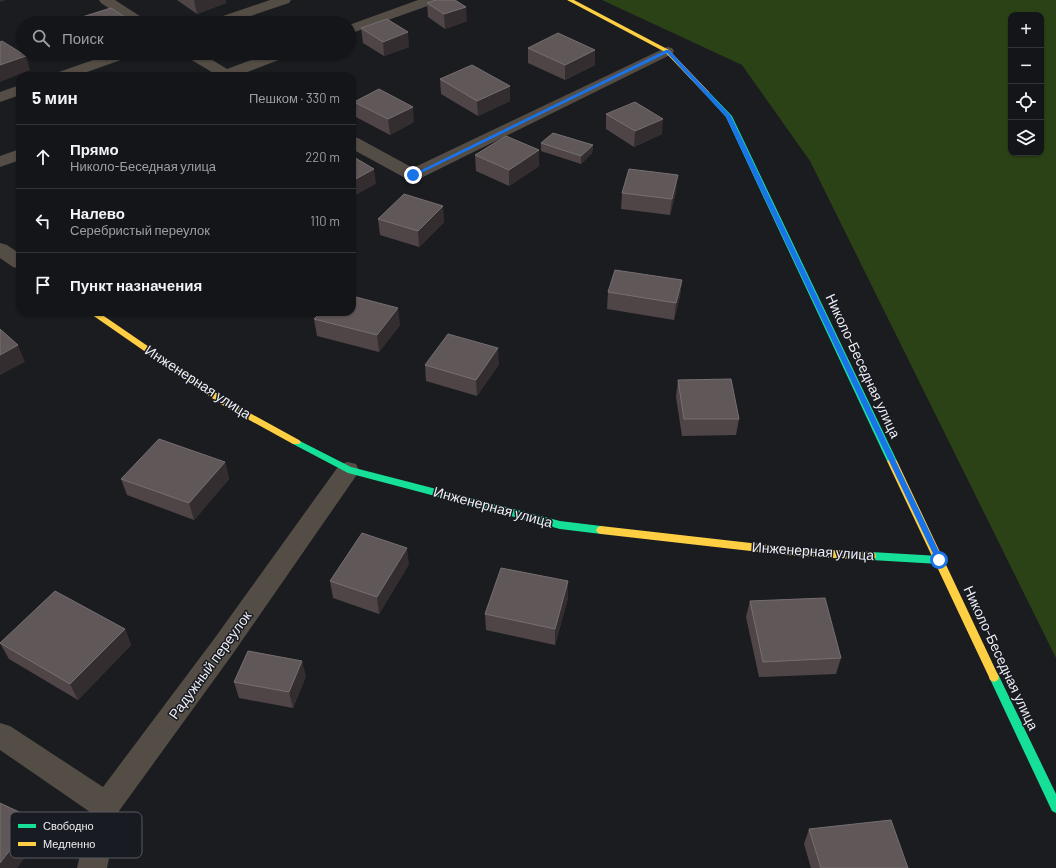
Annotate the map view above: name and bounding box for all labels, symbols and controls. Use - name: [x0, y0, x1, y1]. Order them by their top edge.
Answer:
- map controls: [1008, 12, 1044, 156]
- button: +: [1008, 12, 1044, 48]
- search box: [16, 16, 356, 60]
- icon: search: [30, 27, 52, 49]
- text: Поиск: [62, 29, 104, 47]
- button: −: [1008, 48, 1044, 84]
- button: locate: [1008, 84, 1044, 120]
- text: 5 мин: [32, 87, 78, 107]
- text: Пешком · 330 m: [249, 90, 340, 106]
- button: layers: [1008, 120, 1044, 156]
- text: Прямо: [70, 140, 119, 158]
- icon: ahead: [32, 146, 54, 168]
- text: 220 m: [305, 149, 340, 165]
- text: Николо-Беседная улица: [70, 158, 216, 174]
- route end: [404, 166, 422, 184]
- text: Налево: [70, 204, 125, 222]
- icon: left: [32, 210, 54, 232]
- text: 110 m: [310, 213, 340, 229]
- text: Серебристый переулок: [70, 222, 210, 238]
- icon: arrive: [32, 274, 54, 296]
- text: Пункт назначения: [70, 276, 202, 294]
- street label: Николо-Беседная улица: [823, 291, 904, 441]
- street label: Инженерная улица: [142, 341, 255, 422]
- street label: Инженерная улица: [432, 482, 555, 531]
- street label: Инженерная улица: [751, 538, 875, 563]
- route start: [930, 551, 948, 569]
- street label: Николо-Беседная улица: [961, 583, 1042, 733]
- street label: Радужный переулок: [165, 607, 255, 722]
- legend: [10, 812, 142, 858]
- text: Свободно: [43, 819, 94, 832]
- text: Медленно: [43, 837, 95, 850]

